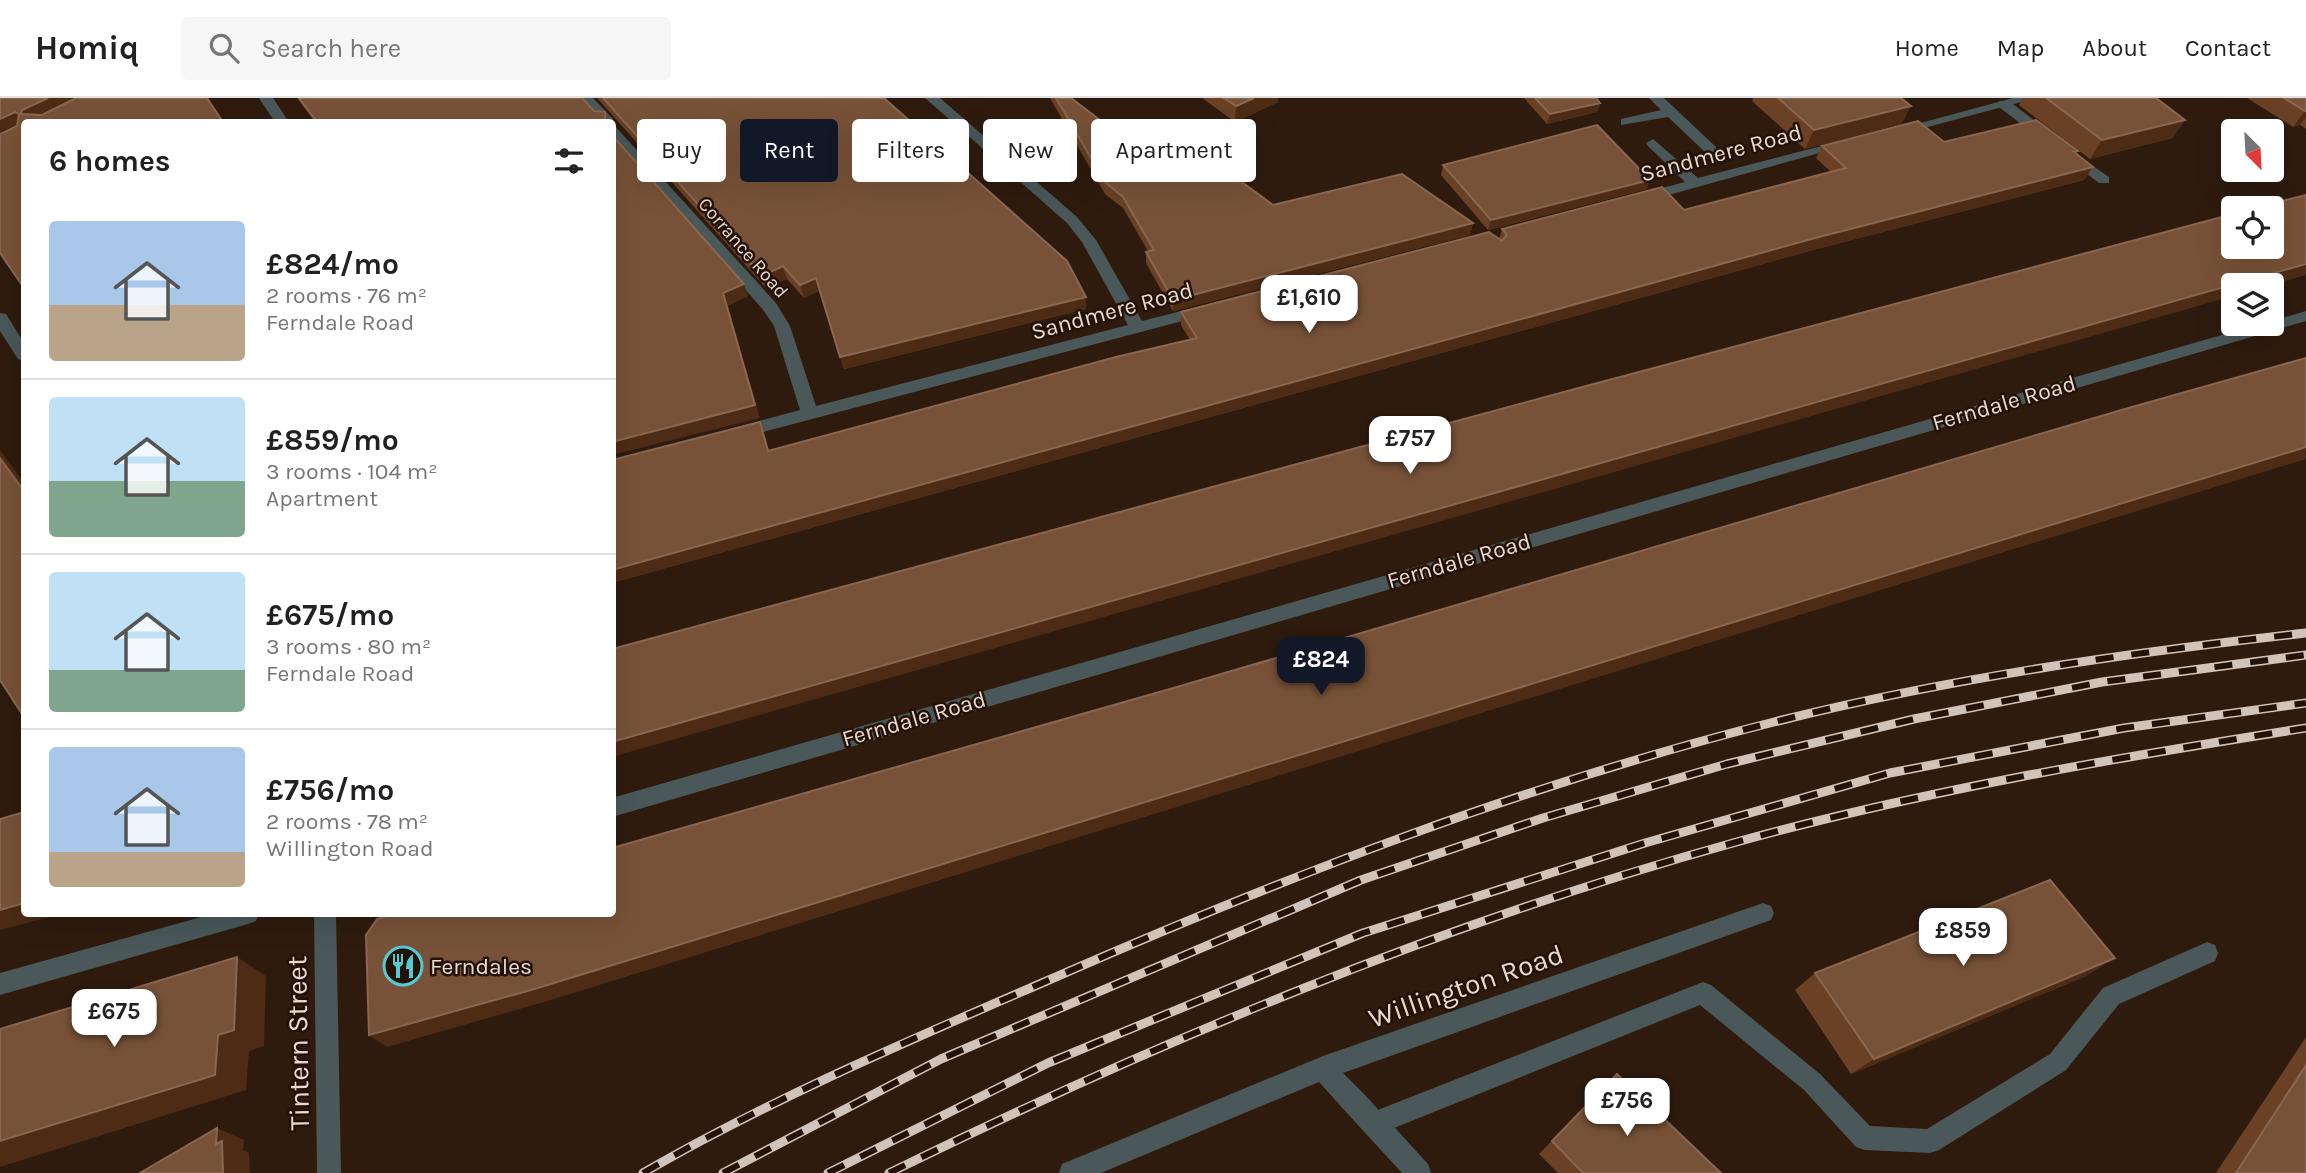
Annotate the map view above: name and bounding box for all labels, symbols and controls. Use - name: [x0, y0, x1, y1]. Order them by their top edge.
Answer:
- search box: [181, 17, 671, 80]
- text: Homiq: [35, 29, 139, 67]
- icon: search: [205, 29, 243, 67]
- text: Search here: [261, 33, 401, 64]
- text: Home: [1895, 34, 1959, 62]
- text: Map: [1997, 34, 2044, 62]
- text: About: [2082, 34, 2147, 62]
- text: Contact: [2185, 34, 2271, 62]
- street label: Sandmere Road: [1637, 118, 1805, 188]
- chip: Buy: [637, 119, 726, 182]
- chip: Rent: [740, 119, 838, 182]
- chip: Filters: [852, 119, 969, 182]
- chip: New: [983, 119, 1077, 182]
- chip: Apartment: [1091, 119, 1256, 182]
- north arrow: [2221, 119, 2284, 182]
- map controls: [2221, 119, 2284, 336]
- icon: filters: [550, 142, 588, 180]
- text: 6 homes: [49, 143, 171, 179]
- street label: Corrance Road: [694, 193, 792, 303]
- button: locate: [2221, 196, 2284, 259]
- text: £824/mo: [266, 246, 399, 282]
- icon: home: [105, 249, 189, 333]
- button: layers: [2221, 273, 2284, 336]
- pin: £1,610: [1252, 275, 1366, 335]
- street label: Sandmere Road: [1028, 276, 1196, 346]
- text: 2 rooms · 76 m²: [266, 282, 427, 309]
- text: £1,610: [1277, 284, 1341, 311]
- text: Ferndale Road: [266, 309, 414, 336]
- street label: Ferndale Road: [1929, 370, 2079, 436]
- pin: £757: [1369, 416, 1451, 476]
- text: £859/mo: [266, 422, 399, 458]
- icon: home: [105, 425, 189, 509]
- text: £757: [1385, 425, 1435, 452]
- text: 3 rooms · 104 m²: [266, 458, 437, 485]
- text: Apartment: [266, 485, 378, 512]
- street label: Ferndale Road: [1384, 528, 1534, 594]
- text: £675/mo: [266, 597, 394, 633]
- icon: home: [105, 600, 189, 684]
- text: 3 rooms · 80 m²: [266, 633, 431, 660]
- pin: £824: [1280, 638, 1362, 697]
- text: £824: [1293, 646, 1349, 673]
- text: Ferndale Road: [266, 660, 414, 687]
- street label: Ferndale Road: [839, 686, 989, 752]
- text: £756/mo: [266, 772, 394, 808]
- icon: home: [105, 775, 189, 859]
- text: 2 rooms · 78 m²: [266, 808, 428, 835]
- text: Willington Road: [266, 835, 434, 862]
- pin: £859: [1922, 908, 2004, 968]
- text: £859: [1935, 917, 1991, 944]
- street label: Willington Road: [1364, 937, 1568, 1035]
- restaurant icon: Ferndales: [382, 945, 424, 987]
- place label: Ferndales: [430, 953, 532, 980]
- street label: Tintern Street: [280, 955, 316, 1131]
- pin: £675: [73, 990, 155, 1049]
- text: £675: [88, 998, 140, 1025]
- pin: £756: [1586, 1079, 1668, 1138]
- text: £756: [1601, 1087, 1653, 1114]

